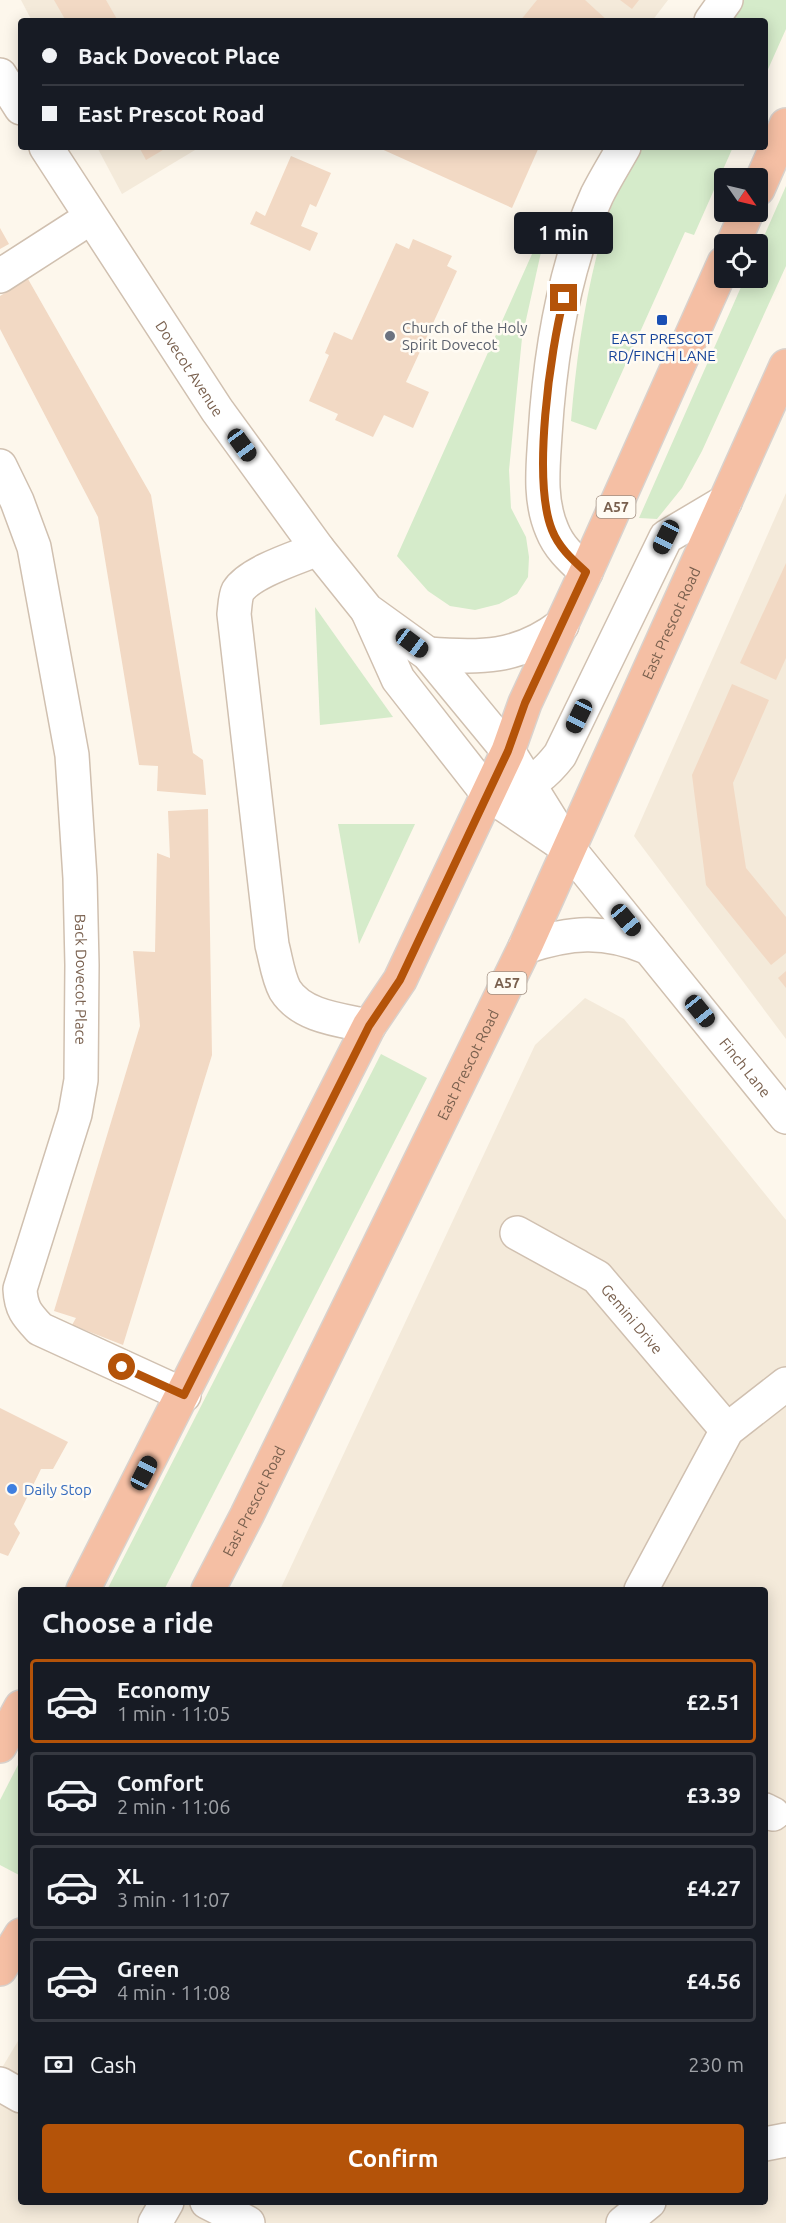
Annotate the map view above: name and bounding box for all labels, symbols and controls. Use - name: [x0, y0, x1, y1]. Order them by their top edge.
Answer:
- text: Back Dovecot Place: [78, 43, 280, 68]
- text: East Prescot Road: [78, 101, 264, 126]
- north arrow: [714, 168, 768, 222]
- map controls: [714, 168, 768, 288]
- callout: 1 min: [514, 211, 614, 253]
- text: 1 min: [538, 221, 589, 244]
- button: locate: [714, 234, 768, 288]
- route end: [550, 284, 577, 311]
- marker: EAST PRESCOT RD/FINCH LANE: [655, 313, 669, 327]
- street label: Dovecot Avenue: [153, 317, 227, 420]
- place label: Church of the Holy Spirit Dovecot: [402, 319, 527, 353]
- marker: Church of the Holy Spirit Dovecot: [383, 329, 397, 343]
- place label: EAST PRESCOT RD/FINCH LANE: [608, 330, 716, 364]
- car: [224, 425, 260, 465]
- road number: A57: [596, 496, 636, 518]
- car: [650, 517, 682, 557]
- street label: East Prescot Road: [638, 564, 703, 682]
- car: [392, 625, 432, 661]
- car: [563, 696, 595, 736]
- car: [608, 900, 644, 940]
- street label: Back Dovecot Place: [72, 914, 91, 1045]
- road number: A57: [488, 972, 526, 994]
- car: [682, 991, 718, 1031]
- street label: East Prescot Road: [433, 1006, 502, 1123]
- street label: Finch Lane: [717, 1034, 775, 1100]
- street label: Gemini Drive: [598, 1280, 667, 1357]
- route start: [108, 1353, 135, 1380]
- street label: East Prescot Road: [219, 1443, 288, 1559]
- car: [128, 1453, 160, 1493]
- place label: Daily Stop: [24, 1481, 92, 1498]
- marker: Daily Stop: [5, 1482, 19, 1496]
- text: Choose a ride: [42, 1608, 214, 1638]
- icon: car: [45, 1674, 99, 1728]
- text: Economy: [117, 1677, 210, 1702]
- text: £2.51: [686, 1689, 741, 1714]
- text: 1 min · 11:05: [117, 1702, 231, 1725]
- icon: car: [45, 1767, 99, 1821]
- text: Comfort: [117, 1770, 204, 1795]
- text: £3.39: [686, 1782, 741, 1807]
- text: 2 min · 11:06: [117, 1795, 231, 1818]
- icon: car: [45, 1860, 99, 1914]
- text: XL: [117, 1863, 144, 1888]
- text: £4.27: [686, 1875, 741, 1900]
- text: 3 min · 11:07: [117, 1888, 231, 1911]
- icon: car: [45, 1953, 99, 2007]
- text: Green: [117, 1956, 179, 1981]
- text: £4.56: [686, 1968, 741, 1993]
- text: 4 min · 11:08: [117, 1981, 231, 2004]
- icon: cash: [42, 2048, 75, 2081]
- text: Cash: [90, 2052, 137, 2077]
- text: 230 m: [688, 2053, 744, 2076]
- button: Confirm: [42, 2124, 744, 2193]

